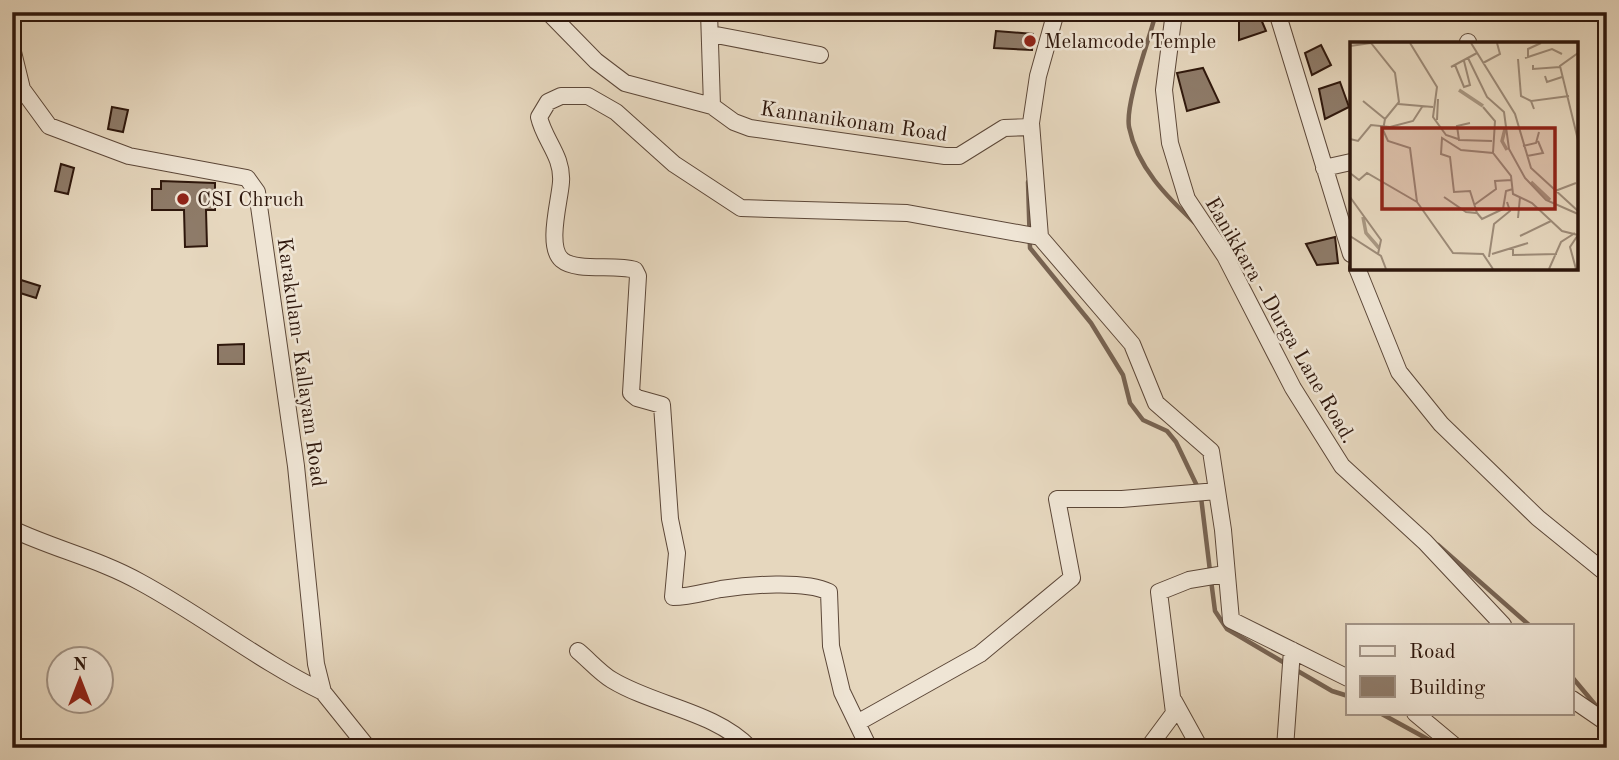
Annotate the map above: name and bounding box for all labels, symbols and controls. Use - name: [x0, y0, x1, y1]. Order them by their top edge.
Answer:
- place label: Melamcode Temple: [1044, 32, 1216, 53]
- marker: Melamcode Temple: [1022, 33, 1038, 49]
- inset map: [1350, 42, 1577, 270]
- street label: Kannanikonam Road: [759, 99, 949, 146]
- place label: CSI Chruch: [197, 190, 304, 211]
- marker: CSI Chruch: [175, 191, 191, 207]
- street label: Eanikkara - Durga Lane Road.: [1201, 194, 1359, 447]
- street label: Karakulam- Kallayam Road: [273, 236, 328, 488]
- legend: [1346, 624, 1574, 714]
- text: Road: [1409, 642, 1456, 663]
- north arrow: [46, 644, 116, 714]
- text: N: [73, 656, 88, 675]
- text: Building: [1409, 678, 1486, 699]

